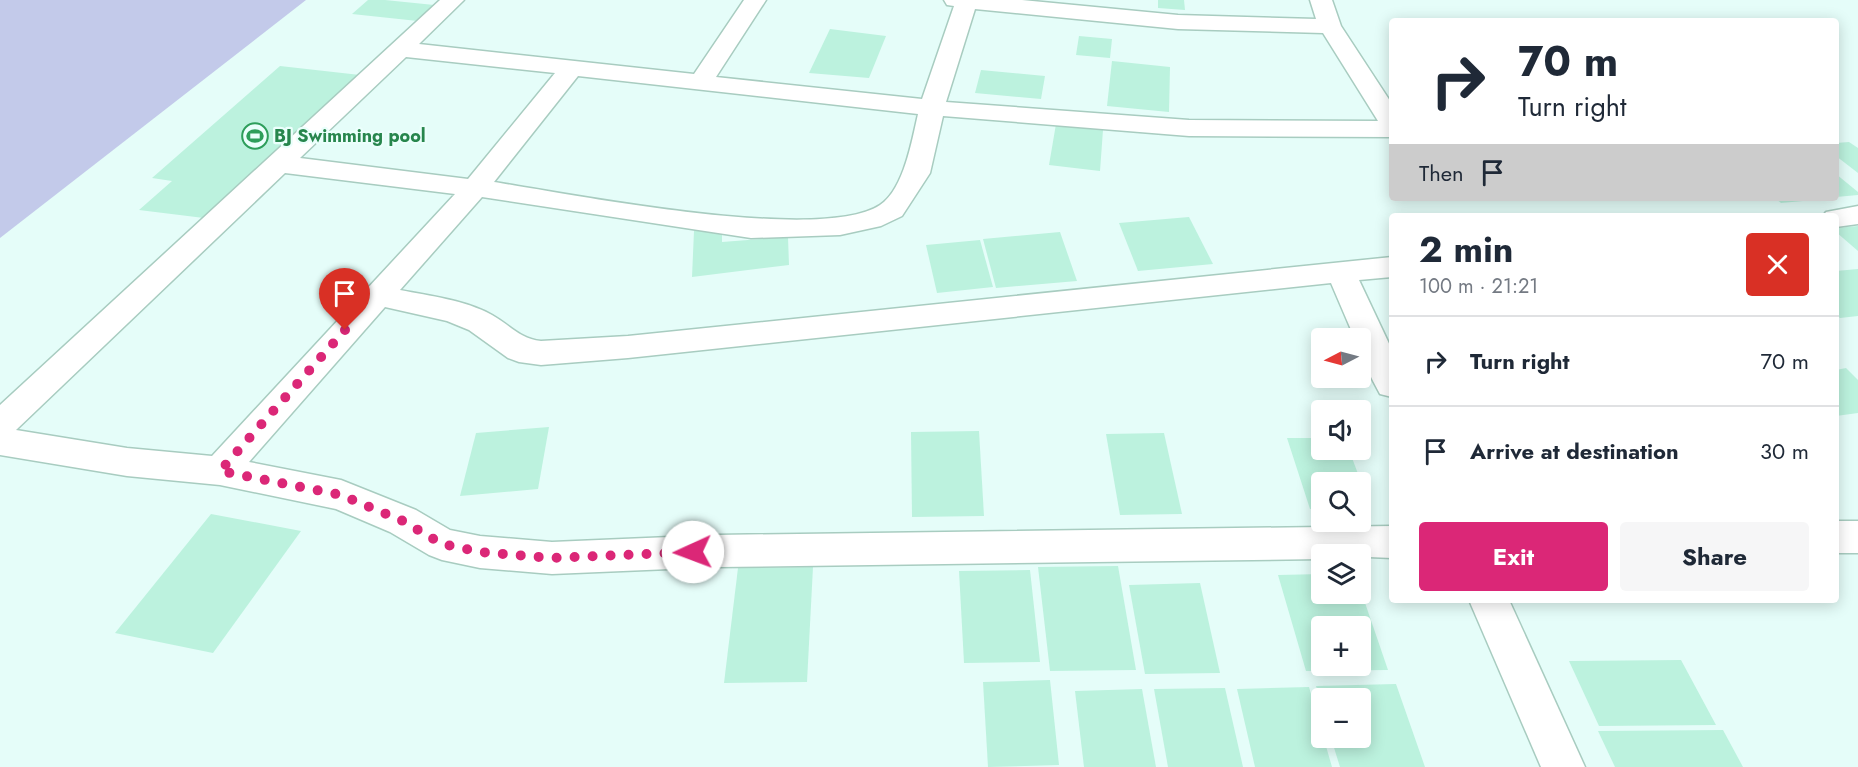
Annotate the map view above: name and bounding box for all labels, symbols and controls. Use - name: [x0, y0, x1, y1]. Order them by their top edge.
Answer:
- text: 70 m: [1518, 31, 1618, 92]
- icon: right: [1419, 42, 1497, 120]
- text: Turn right: [1518, 87, 1626, 126]
- sports icon: BJ Swimming pool: [240, 121, 270, 151]
- place label: BJ Swimming pool: [274, 123, 426, 149]
- icon: arrive: [1476, 156, 1509, 189]
- text: Then: [1419, 157, 1464, 189]
- text: 2 min: [1419, 223, 1514, 275]
- button: close: [1746, 233, 1809, 296]
- pin: [319, 268, 370, 330]
- text: 100 m · 21:21: [1419, 272, 1538, 301]
- icon: arrive: [328, 277, 361, 310]
- north arrow: [1311, 328, 1371, 388]
- map controls: [1311, 328, 1371, 748]
- icon: right: [1419, 345, 1452, 378]
- text: Turn right: [1470, 345, 1570, 377]
- text: 70 m: [1760, 345, 1809, 377]
- button: sound: [1311, 400, 1371, 460]
- icon: arrive: [1419, 435, 1452, 468]
- text: Arrive at destination: [1470, 435, 1679, 467]
- text: 30 m: [1760, 435, 1809, 467]
- button: search: [1311, 472, 1371, 532]
- position arrow: [661, 520, 725, 584]
- button: Exit: [1419, 522, 1608, 591]
- button: Share: [1620, 522, 1809, 591]
- button: layers: [1311, 544, 1371, 604]
- button: +: [1311, 616, 1371, 676]
- button: −: [1311, 688, 1371, 748]

